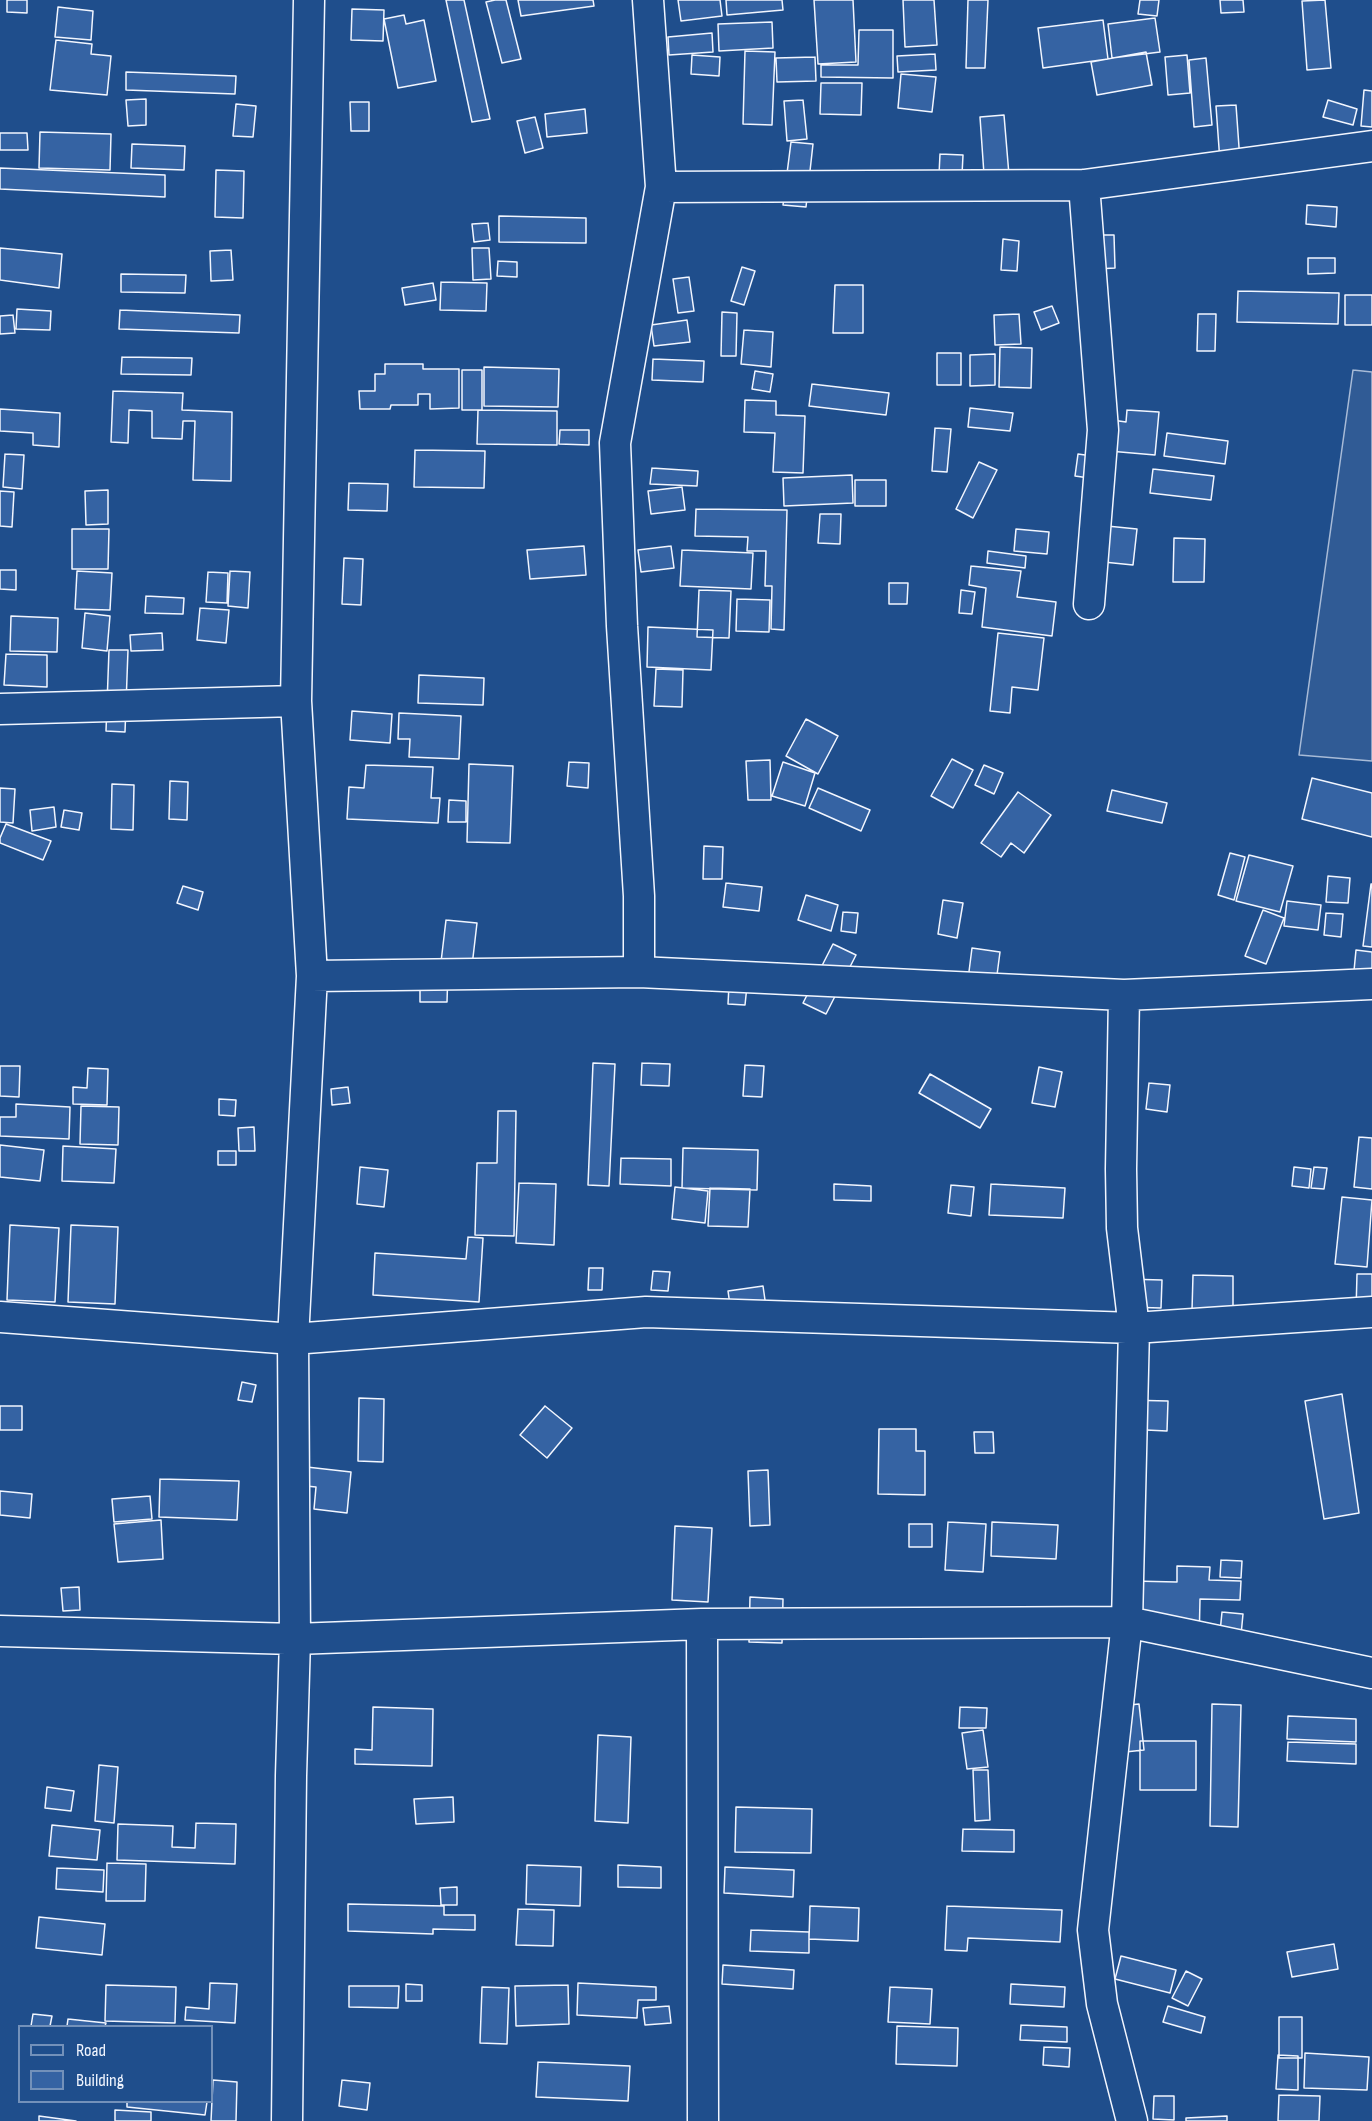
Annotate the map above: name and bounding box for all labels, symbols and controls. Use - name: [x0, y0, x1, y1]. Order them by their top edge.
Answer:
- legend: [18, 2025, 213, 2103]
- text: Road: [76, 2040, 106, 2061]
- text: Building: [76, 2070, 124, 2091]

